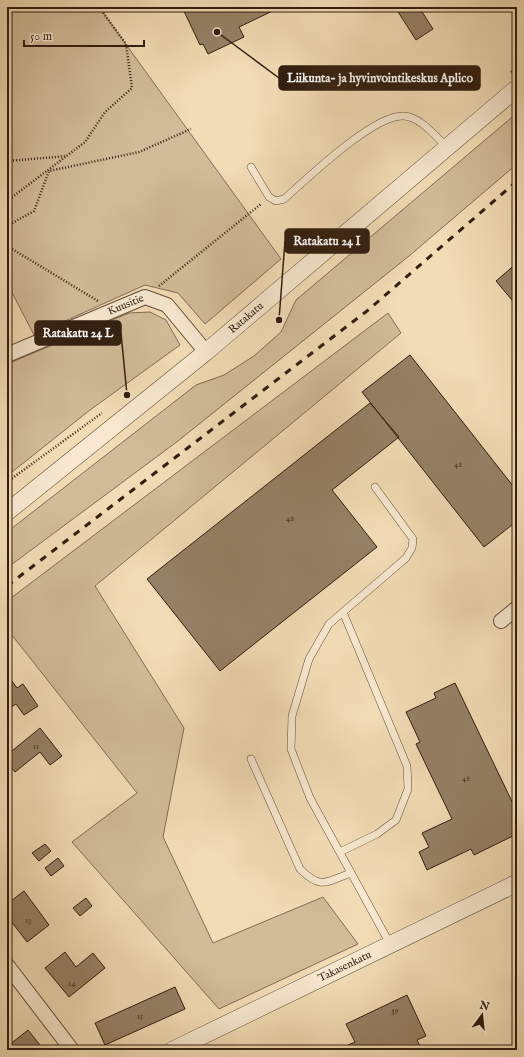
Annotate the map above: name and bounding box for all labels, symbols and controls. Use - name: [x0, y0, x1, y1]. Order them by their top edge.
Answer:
- scale bar: [24, 22, 144, 48]
- text: 50 m: [30, 29, 52, 44]
- callout: Liikunta- ja hyvinvointikeskus Aplico: [279, 66, 480, 90]
- text: Liikunta- ja hyvinvointikeskus Aplico: [286, 71, 473, 87]
- callout: Ratakatu 24 I: [285, 229, 369, 253]
- text: Ratakatu 24 I: [293, 234, 362, 249]
- street label: Kuusitie: [106, 291, 146, 319]
- street label: Ratakatu: [226, 299, 267, 337]
- callout: Ratakatu 24 L: [35, 321, 121, 345]
- text: Ratakatu 24 L: [43, 326, 114, 341]
- house number: 48: [454, 459, 462, 470]
- house number: 48: [286, 513, 294, 524]
- house number: 11: [33, 741, 39, 752]
- house number: 48: [462, 773, 470, 784]
- house number: 13: [25, 915, 31, 926]
- street label: Takasenkatu: [316, 948, 374, 985]
- house number: 14: [68, 978, 76, 989]
- north arrow: [462, 995, 502, 1035]
- text: N: [477, 998, 491, 1014]
- house number: 39: [391, 1005, 399, 1016]
- house number: 15: [137, 1011, 144, 1022]

